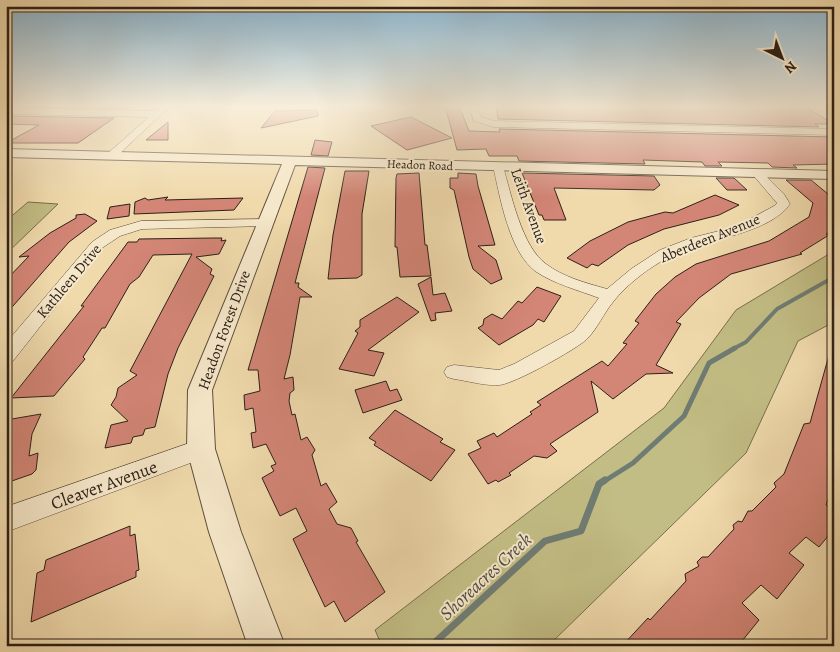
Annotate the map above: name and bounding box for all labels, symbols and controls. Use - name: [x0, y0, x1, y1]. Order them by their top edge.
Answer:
- north arrow: [758, 32, 808, 82]
- text: N: [780, 57, 801, 78]
- street label: Headon Road: [387, 156, 454, 174]
- street label: Leith Avenue: [506, 165, 552, 247]
- street label: Aberdeen Avenue: [656, 209, 763, 267]
- street label: Kathleen Drive: [32, 239, 106, 322]
- street label: Headon Forest Drive: [193, 267, 255, 393]
- street label: Cleaver Avenue: [47, 455, 161, 515]
- water label: Shoreacres Creek: [434, 527, 537, 626]

